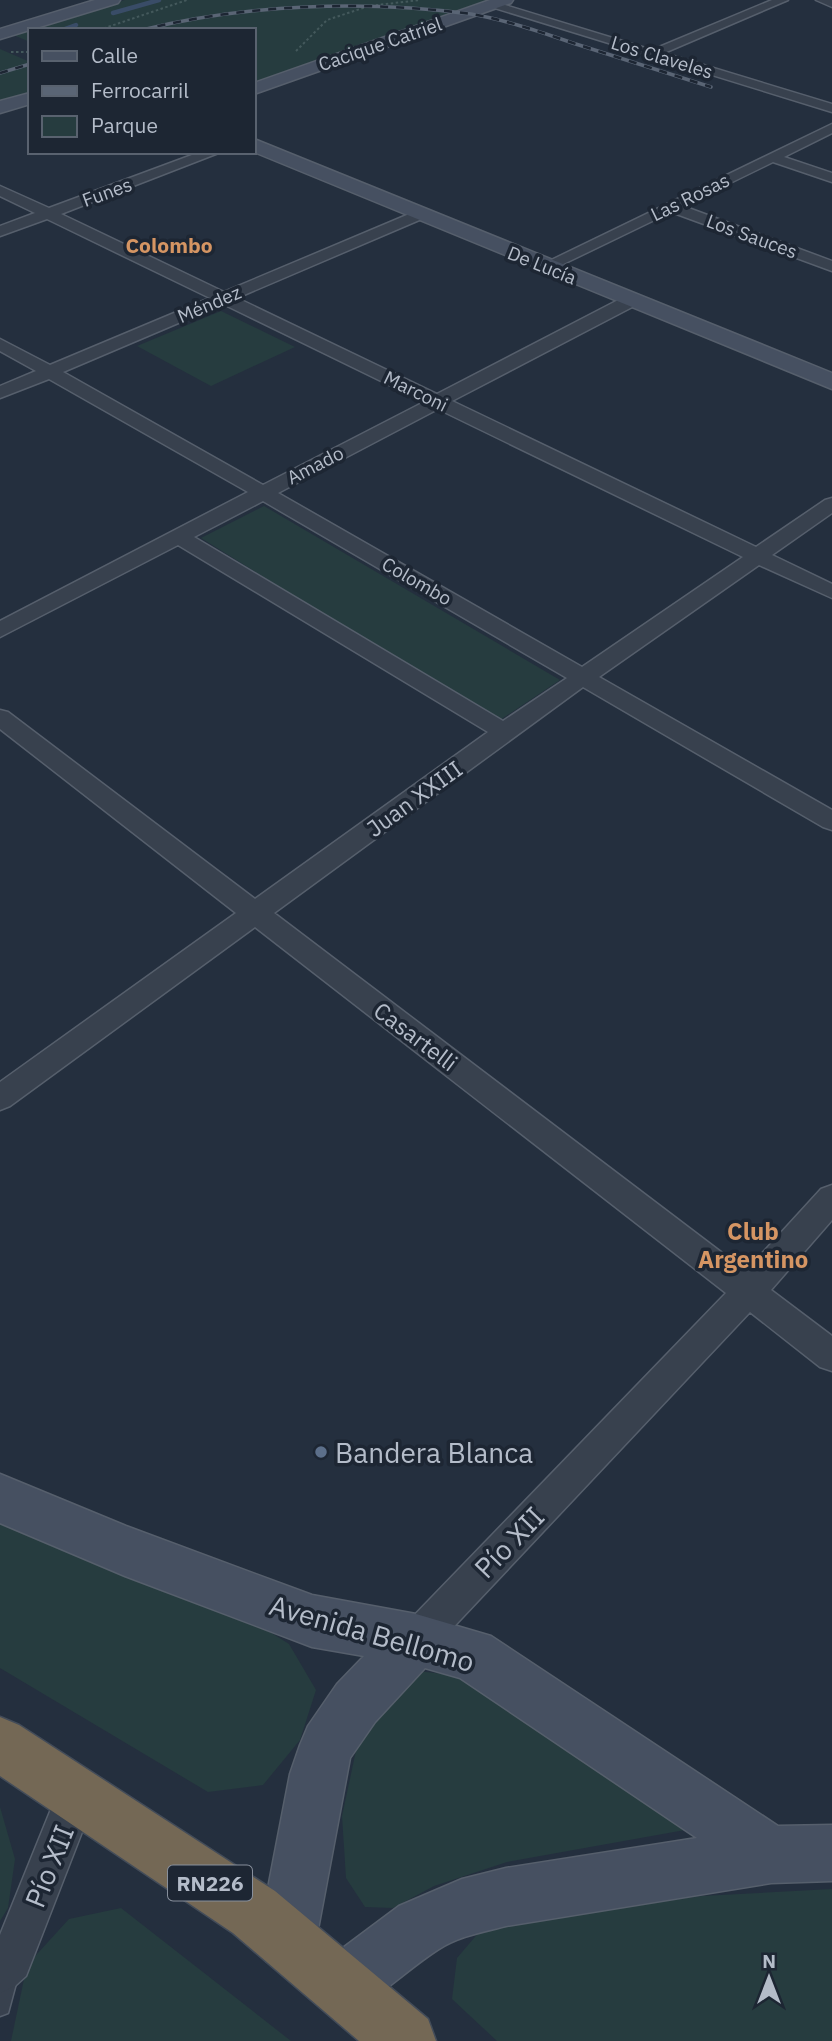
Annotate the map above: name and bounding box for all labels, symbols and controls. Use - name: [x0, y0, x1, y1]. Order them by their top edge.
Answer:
- street label: Cacique Catriel: [315, 12, 445, 76]
- legend: [28, 28, 256, 154]
- street label: Los Claveles: [608, 30, 716, 84]
- text: Calle: [91, 41, 138, 69]
- text: Ferrocarril: [91, 76, 189, 104]
- text: Parque: [91, 111, 158, 139]
- street label: Las Rosas: [647, 168, 733, 226]
- street label: Funes: [79, 172, 135, 212]
- street label: Los Sauces: [703, 209, 801, 263]
- district label: Colombo: [125, 231, 213, 259]
- street label: De Lucía: [504, 240, 580, 290]
- street label: Méndez: [174, 280, 245, 328]
- street label: Marconi: [380, 365, 452, 417]
- street label: Amado: [283, 441, 347, 489]
- street label: Colombo: [378, 551, 456, 611]
- street label: Juan XXIII: [360, 753, 468, 843]
- street label: Casartelli: [368, 995, 464, 1077]
- district label: Club Argentino: [698, 1215, 808, 1275]
- place label: Bandera Blanca: [335, 1434, 533, 1471]
- marker: Bandera Blanca: [313, 1444, 329, 1460]
- street label: Pío XII: [466, 1498, 552, 1586]
- street label: Avenida Bellomo: [265, 1586, 479, 1680]
- street label: Pío XII: [16, 1819, 82, 1913]
- road number: RN226: [168, 1866, 252, 1900]
- north arrow: [734, 1943, 804, 2013]
- text: N: [762, 1949, 776, 1973]

